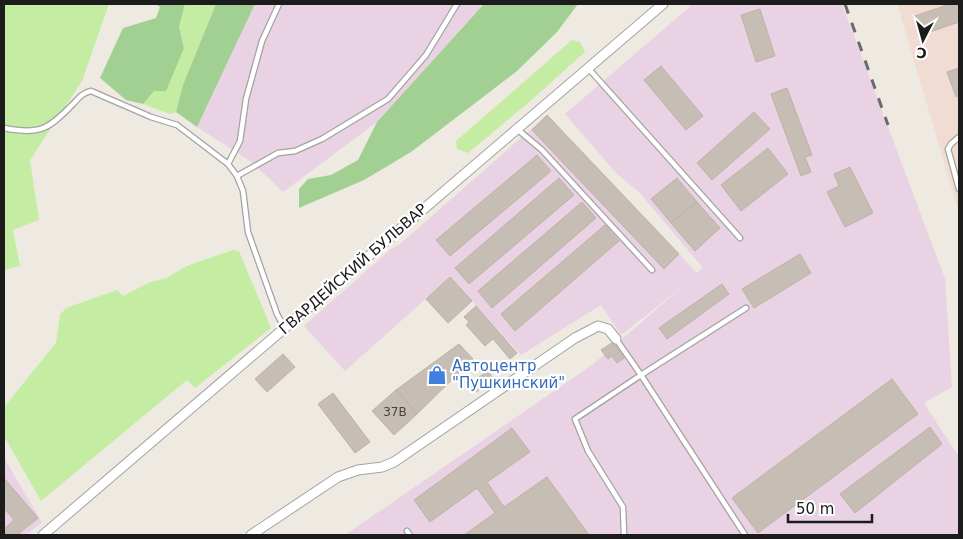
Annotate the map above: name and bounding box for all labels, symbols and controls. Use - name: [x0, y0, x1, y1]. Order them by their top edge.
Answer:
- north arrow: [898, 15, 948, 65]
- text: С: [916, 44, 928, 61]
- street label: ГВАРДЕЙСКИЙ БУЛЬВАР: [275, 199, 431, 338]
- place label: Автоцентр "Пушкинский": [452, 357, 565, 392]
- shop icon: Автоцентр "Пушкинский": [426, 364, 448, 386]
- house number: 37В: [383, 405, 407, 419]
- scale bar: [788, 492, 872, 524]
- text: 50 m: [796, 500, 834, 518]

